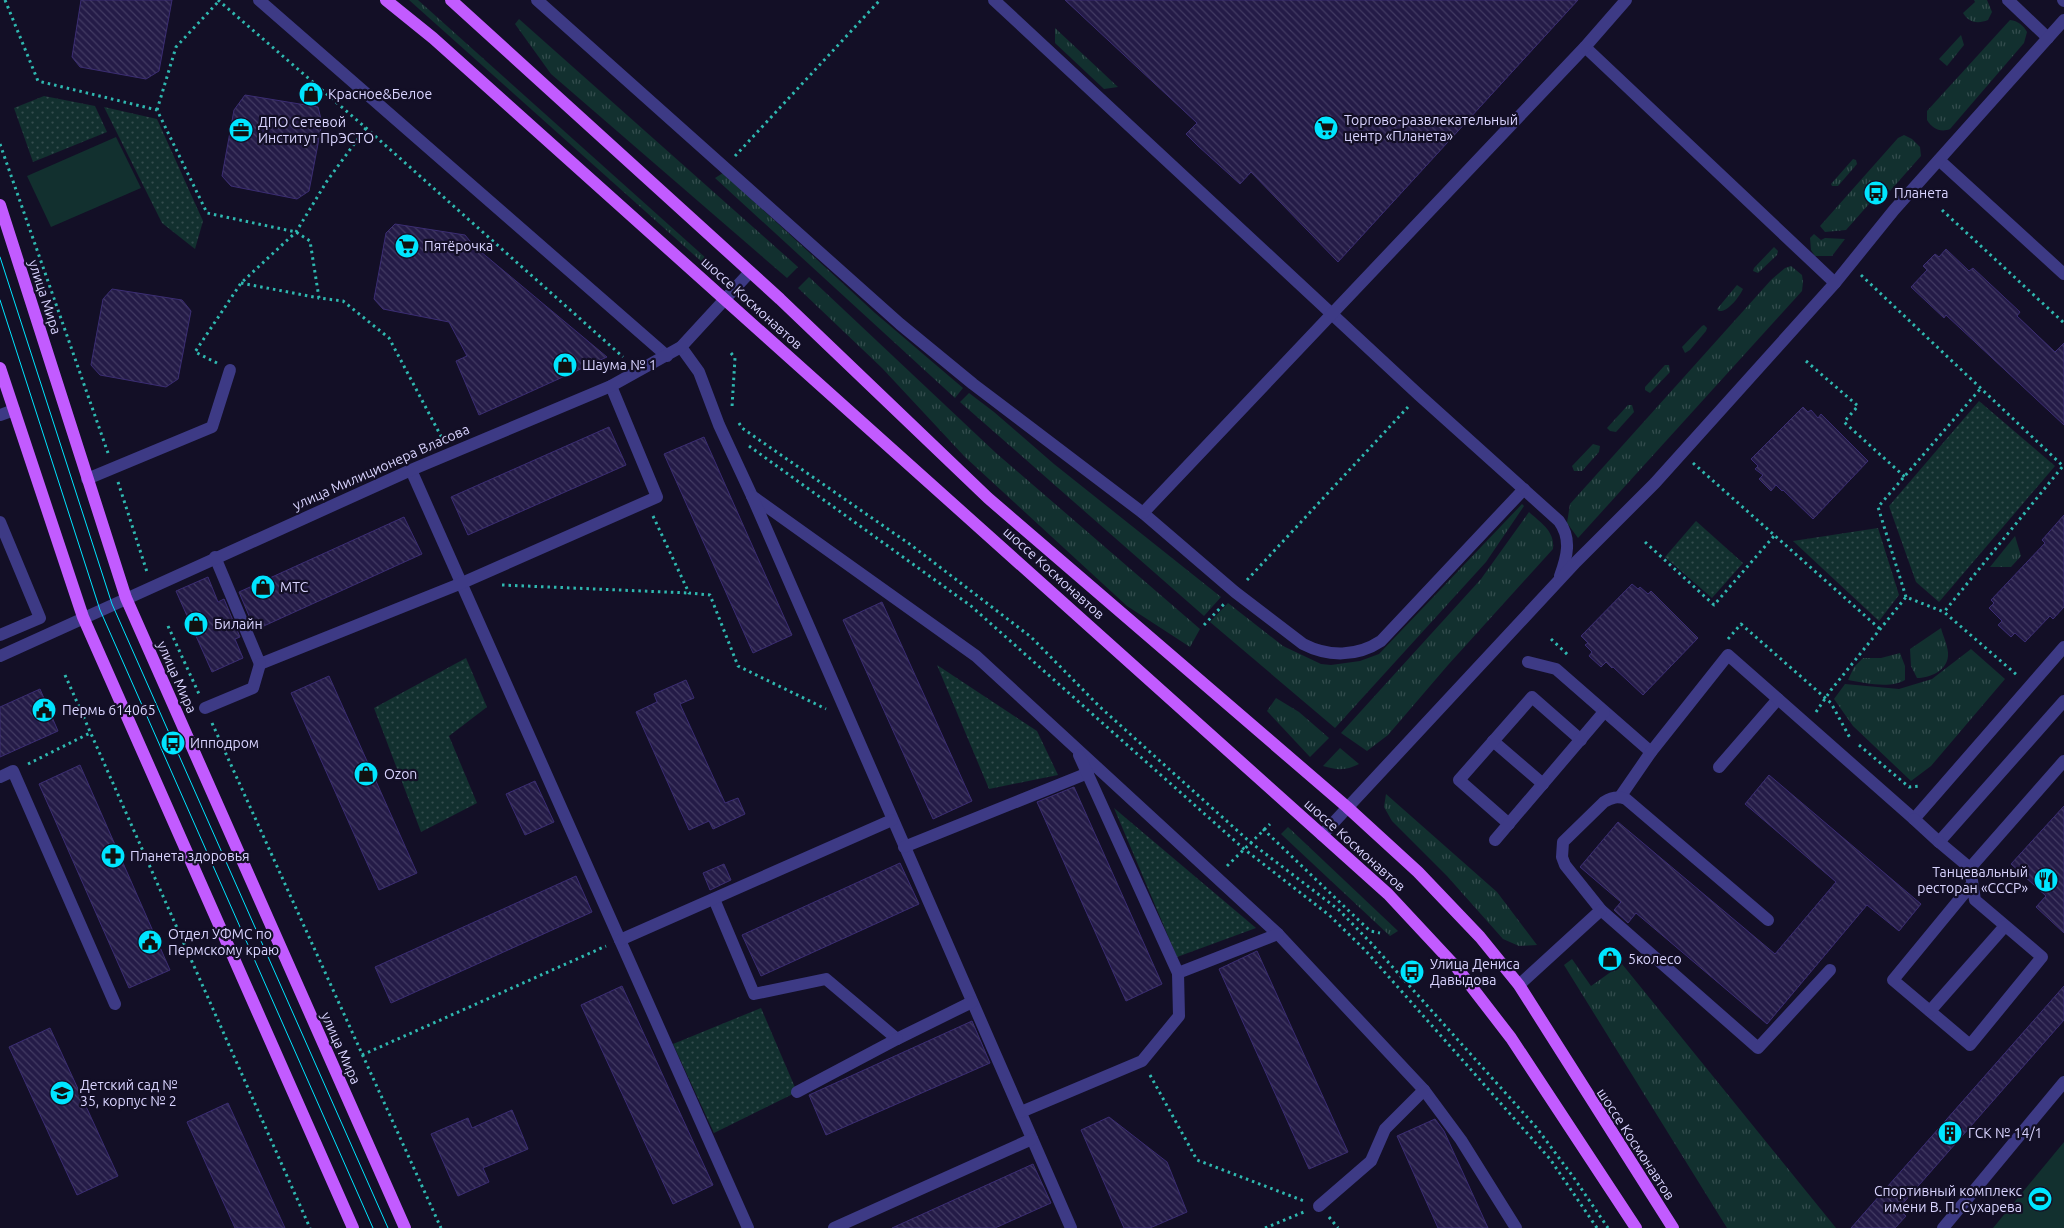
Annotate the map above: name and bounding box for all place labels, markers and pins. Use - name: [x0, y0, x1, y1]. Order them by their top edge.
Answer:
- shop icon: Красное&Белое: [298, 81, 324, 107]
- place label: Красное&Белое: [328, 86, 432, 102]
- place label: Торгово-развлекательный центр «Планета»: [1344, 112, 1518, 144]
- place label: ДПО Сетевой Институт ПрЭСТО: [258, 114, 374, 146]
- supermarket icon: Торгово-развлекательный центр «Планета»: [1313, 115, 1339, 141]
- office icon: ДПО Сетевой Институт ПрЭСТО: [228, 117, 254, 143]
- bus stop icon: Планета: [1863, 180, 1889, 206]
- place label: Планета: [1894, 185, 1948, 201]
- supermarket icon: Пятёрочка: [394, 233, 420, 259]
- place label: Пятёрочка: [424, 238, 493, 254]
- shop icon: Шаума № 1: [552, 352, 578, 378]
- place label: Шаума № 1: [582, 357, 657, 373]
- shop icon: МТС: [250, 574, 276, 600]
- place label: МТС: [280, 579, 309, 595]
- shop icon: Билайн: [183, 611, 209, 637]
- place label: Билайн: [214, 616, 263, 632]
- public building icon: Пермь 614065: [31, 697, 57, 723]
- place label: Пермь 614065: [62, 702, 156, 718]
- bus stop icon: Ипподром: [160, 730, 186, 756]
- place label: Ипподром: [190, 735, 259, 751]
- shop icon: Ozon: [353, 761, 379, 787]
- place label: Ozon: [384, 766, 417, 782]
- pharmacy icon: Планета здоровья: [100, 843, 126, 869]
- place label: Планета здоровья: [130, 848, 250, 864]
- place label: Танцевальный ресторан «СССР»: [1917, 864, 2028, 896]
- restaurant icon: Танцевальный ресторан «СССР»: [2033, 867, 2059, 893]
- place label: Отдел УФМС по Пермскому краю: [168, 926, 279, 958]
- public building icon: Отдел УФМС по Пермскому краю: [137, 929, 163, 955]
- shop icon: 5колесо: [1597, 946, 1623, 972]
- place label: 5колесо: [1628, 951, 1682, 967]
- place label: Улица Дениса Давыдова: [1430, 956, 1520, 988]
- bus stop icon: Улица Дениса Давыдова: [1399, 959, 1425, 985]
- place label: Детский сад № 35, корпус № 2: [80, 1077, 178, 1109]
- school or university icon: Детский сад № 35, корпус № 2: [49, 1080, 75, 1106]
- building icon: ГСК № 14/1: [1937, 1120, 1963, 1146]
- place label: ГСК № 14/1: [1968, 1125, 2043, 1141]
- place label: Спортивный комплекс имени В. П. Сухарева: [1874, 1183, 2022, 1215]
- sports icon: Спортивный комплекс имени В. П. Сухарева: [2027, 1186, 2053, 1212]

